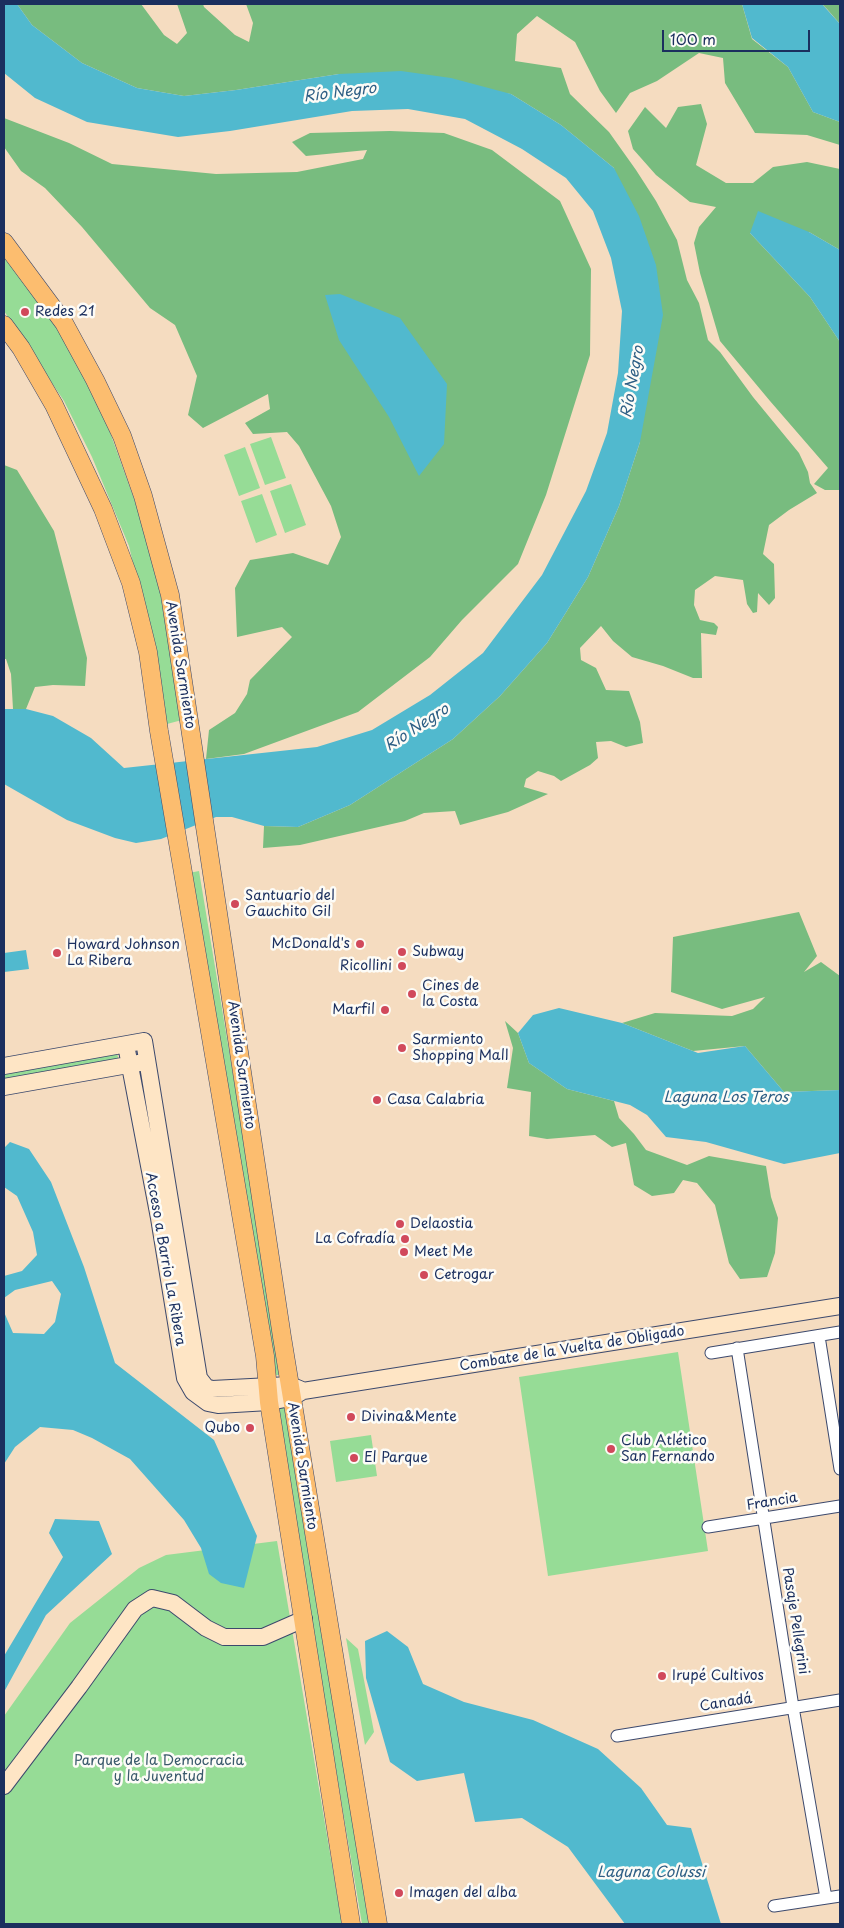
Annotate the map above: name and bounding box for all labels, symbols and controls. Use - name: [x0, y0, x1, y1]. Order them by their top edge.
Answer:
- scale bar: [664, 20, 812, 52]
- text: 100 m: [670, 27, 716, 50]
- water label: Río Negro: [303, 80, 377, 106]
- place label: Redes 21: [35, 304, 95, 320]
- marker: Redes 21: [19, 306, 31, 318]
- water label: Río Negro: [618, 345, 648, 419]
- street label: Avenida Sarmiento: [162, 600, 198, 730]
- water label: Río Negro: [382, 701, 452, 755]
- place label: Santuario del Gauchito Gil: [245, 888, 335, 920]
- marker: Santuario del Gauchito Gil: [229, 898, 241, 910]
- place label: McDonald's: [271, 936, 350, 952]
- place label: Howard Johnson La Ribera: [67, 937, 180, 970]
- marker: McDonald's: [354, 938, 366, 950]
- place label: Subway: [412, 944, 464, 960]
- marker: Subway: [396, 946, 408, 958]
- marker: Howard Johnson La Ribera: [51, 947, 63, 959]
- place label: Ricollini: [340, 958, 392, 974]
- marker: Ricollini: [396, 960, 408, 972]
- place label: Cines de la Costa: [422, 978, 479, 1010]
- marker: Cines de la Costa: [406, 988, 418, 1000]
- street label: Avenida Sarmiento: [224, 1000, 258, 1130]
- place label: Marfil: [332, 1002, 375, 1018]
- marker: Marfil: [379, 1004, 391, 1016]
- place label: Sarmiento Shopping Mall: [412, 1032, 508, 1064]
- marker: Sarmiento Shopping Mall: [396, 1042, 408, 1054]
- water label: Laguna Los Teros: [664, 1089, 788, 1107]
- place label: Casa Calabria: [387, 1092, 484, 1108]
- marker: Casa Calabria: [371, 1094, 383, 1106]
- street label: Acceso a Barrio La Ribera: [141, 1171, 189, 1347]
- place label: Delaostia: [410, 1216, 473, 1232]
- marker: Delaostia: [394, 1218, 406, 1230]
- place label: La Cofradía: [315, 1231, 395, 1247]
- marker: La Cofradía: [399, 1233, 411, 1245]
- place label: Meet Me: [414, 1244, 473, 1260]
- marker: Meet Me: [398, 1246, 410, 1258]
- place label: Cetrogar: [434, 1267, 494, 1283]
- marker: Cetrogar: [418, 1269, 430, 1281]
- street label: Combate de la Vuelta de Obligado: [458, 1323, 686, 1375]
- street label: Avenida Sarmiento: [284, 1401, 320, 1531]
- place label: Divina&Mente: [361, 1409, 457, 1425]
- marker: Divina&Mente: [345, 1411, 357, 1423]
- place label: Qubo: [204, 1420, 240, 1436]
- marker: Qubo: [244, 1422, 256, 1434]
- place label: Club Atlético San Fernando: [621, 1433, 715, 1465]
- marker: Club Atlético San Fernando: [605, 1443, 617, 1455]
- place label: El Parque: [364, 1450, 428, 1466]
- marker: El Parque: [348, 1452, 360, 1464]
- street label: Francia: [745, 1490, 799, 1514]
- street label: Pasaje Pellegrini: [778, 1566, 812, 1676]
- place label: Irupé Cultivos: [672, 1668, 764, 1684]
- marker: Irupé Cultivos: [656, 1670, 668, 1682]
- street label: Canadá: [698, 1691, 754, 1715]
- park label: Parque de la Democracia y la Juventud: [74, 1753, 244, 1785]
- water label: Laguna Colussi: [597, 1864, 705, 1882]
- place label: Imagen del alba: [409, 1885, 517, 1901]
- marker: Imagen del alba: [393, 1887, 405, 1899]

